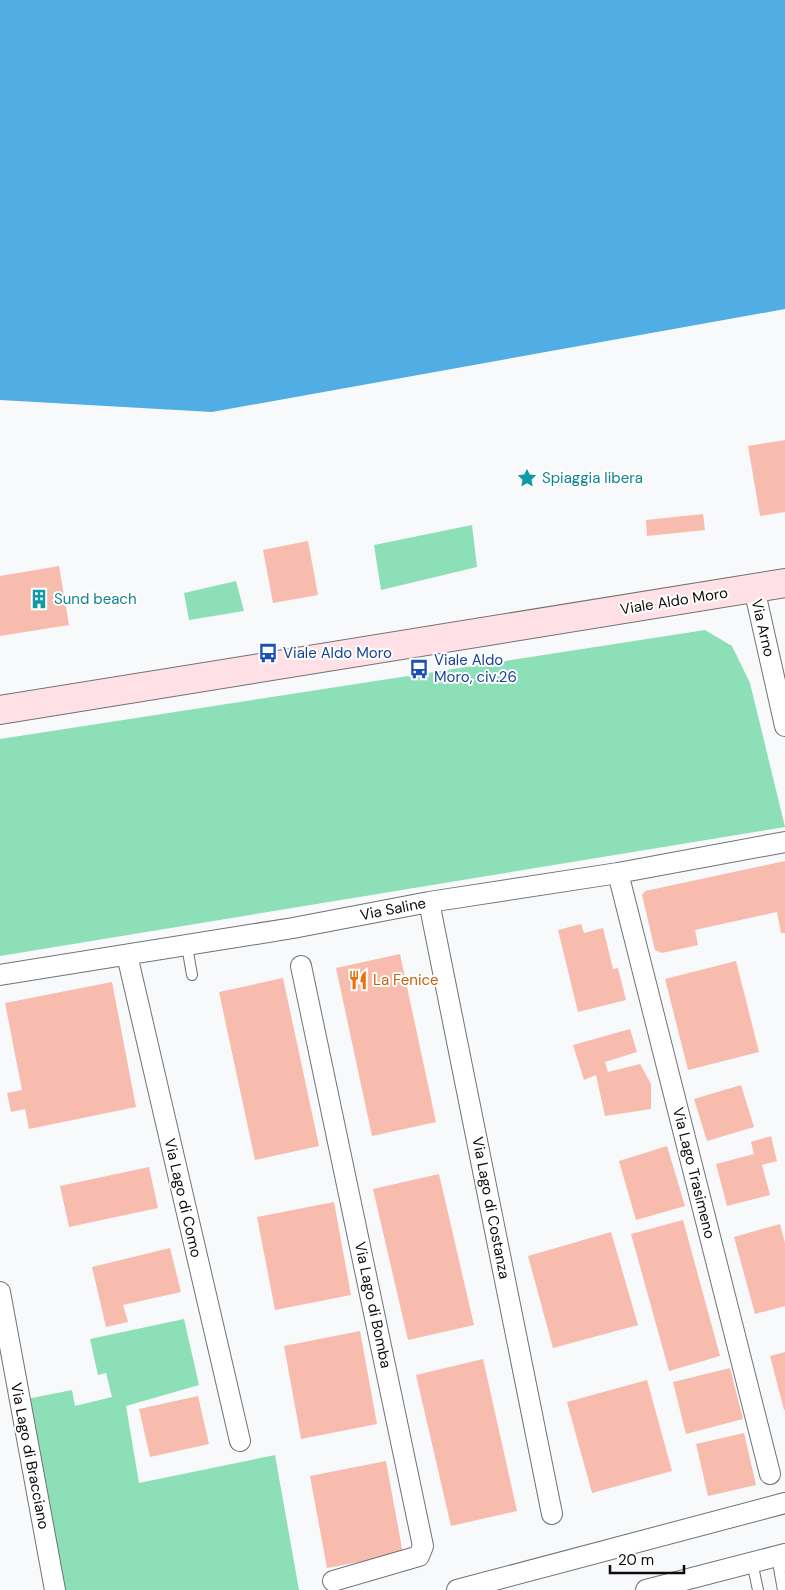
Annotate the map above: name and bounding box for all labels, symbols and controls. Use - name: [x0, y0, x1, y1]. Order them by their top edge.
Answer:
- place icon: Spiaggia libera: [516, 467, 538, 489]
- place label: Spiaggia libera: [542, 468, 643, 488]
- street label: Viale Aldo Moro: [619, 583, 729, 619]
- building icon: Sund beach: [28, 588, 50, 610]
- place label: Sund beach: [54, 589, 137, 609]
- street label: Via Arno: [747, 597, 779, 659]
- bus stop icon: Viale Aldo Moro: [257, 642, 279, 664]
- place label: Viale Aldo Moro: [283, 643, 392, 663]
- place label: Viale Aldo Moro, civ.26: [434, 650, 517, 687]
- bus stop icon: Viale Aldo Moro, civ.26: [408, 658, 430, 680]
- street label: Via Saline: [358, 893, 428, 925]
- restaurant icon: La Fenice: [347, 969, 369, 991]
- place label: La Fenice: [373, 970, 439, 990]
- street label: Via Lago Trasimeno: [668, 1105, 720, 1241]
- street label: Via Lago di Costanza: [467, 1135, 515, 1281]
- street label: Via Lago di Como: [160, 1136, 206, 1260]
- street label: Via Lago di Bomba: [350, 1240, 396, 1370]
- street label: Via Lago di Bracciano: [6, 1381, 54, 1531]
- scale bar: [610, 1542, 684, 1574]
- text: 20 m: [618, 1550, 654, 1570]

